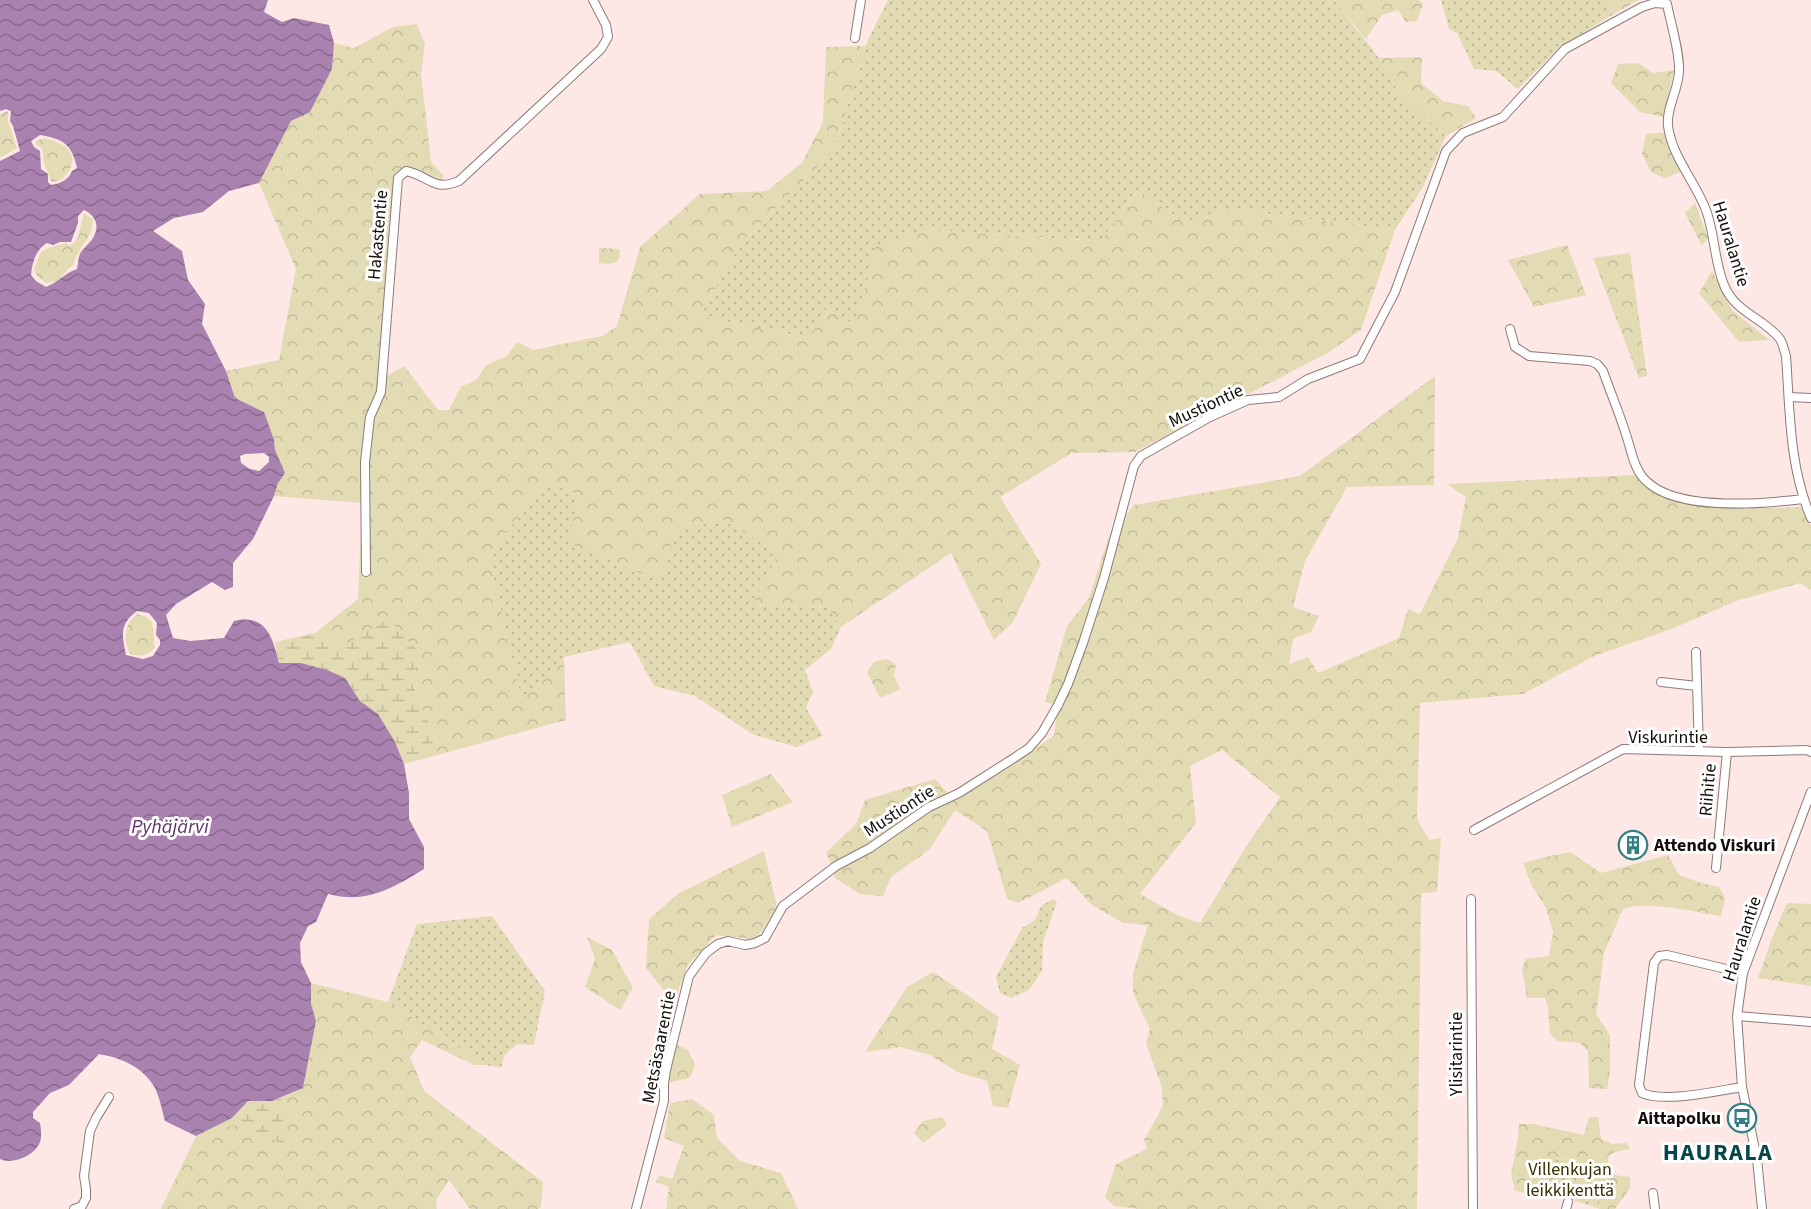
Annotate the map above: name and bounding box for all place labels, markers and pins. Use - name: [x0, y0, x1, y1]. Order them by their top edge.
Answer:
- building icon: Attendo Viskuri: [1617, 829, 1649, 861]
- place label: Attendo Viskuri: [1653, 833, 1775, 858]
- bus stop icon: Aittapolku: [1726, 1102, 1758, 1134]
- place label: Aittapolku: [1637, 1106, 1721, 1131]

